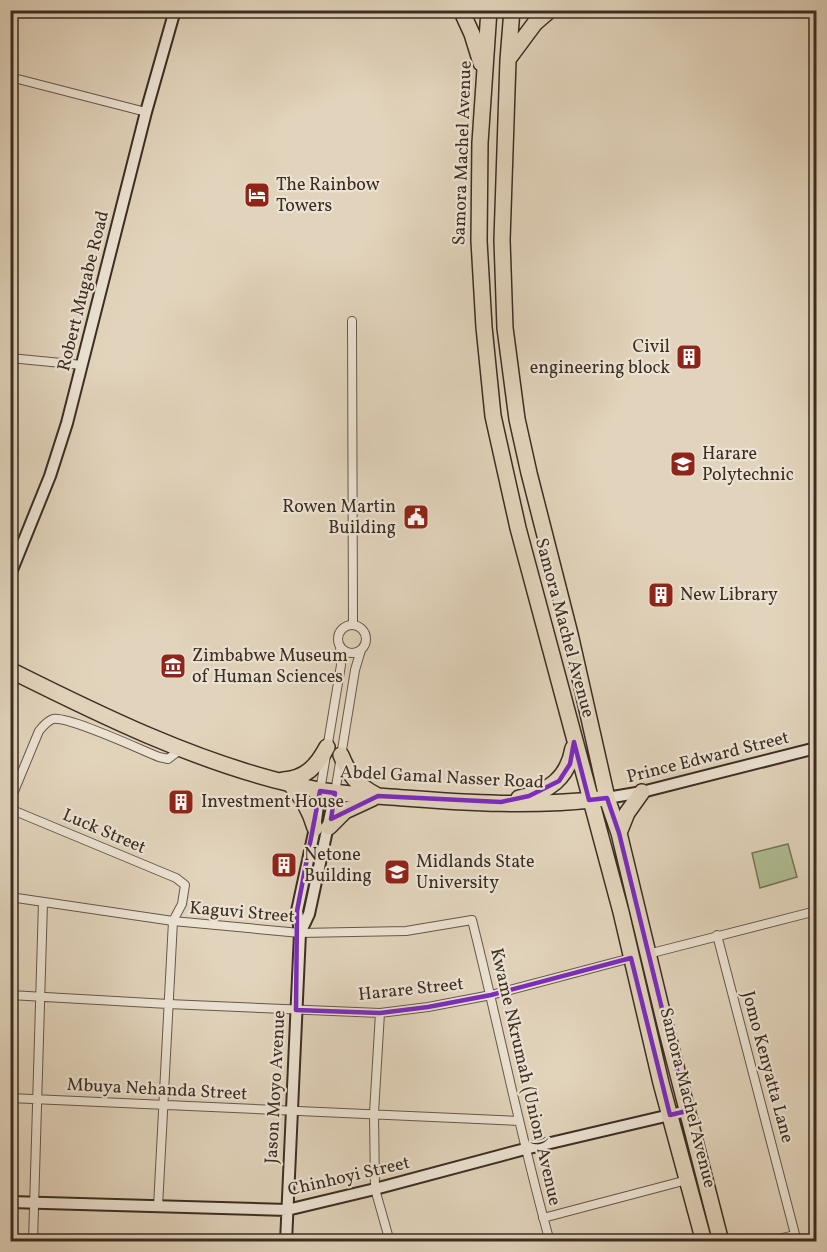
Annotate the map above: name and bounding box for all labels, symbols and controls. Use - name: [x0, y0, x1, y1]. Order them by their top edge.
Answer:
- street label: Samora Machel Avenue: [447, 60, 479, 246]
- place label: The Rainbow Towers: [276, 173, 380, 219]
- hotel icon: The Rainbow Towers: [242, 180, 272, 210]
- street label: Robert Mugabe Road: [52, 208, 116, 374]
- place label: Civil engineering block: [530, 335, 670, 381]
- building icon: Civil engineering block: [674, 342, 704, 372]
- place label: Harare Polytechnic: [702, 442, 794, 488]
- school or university icon: Harare Polytechnic: [668, 449, 698, 479]
- place label: Rowen Martin Building: [282, 495, 396, 541]
- public building icon: Rowen Martin Building: [401, 502, 431, 532]
- street label: Samora Machel Avenue: [528, 535, 600, 721]
- building icon: New Library: [646, 580, 676, 610]
- place label: New Library: [680, 583, 778, 608]
- place label: Zimbabwe Museum of Human Sciences: [192, 644, 348, 690]
- museum icon: Zimbabwe Museum of Human Sciences: [158, 651, 188, 681]
- street label: Prince Edward Street: [624, 726, 792, 790]
- street label: Abdel Gamal Nasser Road: [339, 760, 545, 796]
- building icon: Investment House: [166, 787, 196, 817]
- place label: Investment House: [201, 790, 344, 815]
- street label: Luck Street: [58, 803, 150, 861]
- place label: Netone Building: [304, 843, 372, 889]
- building icon: Netone Building: [269, 850, 299, 880]
- place label: Midlands State University: [416, 850, 535, 896]
- school or university icon: Midlands State University: [382, 857, 412, 887]
- street label: Kaguvi Street: [188, 896, 296, 930]
- street label: Kwame Nkrumah (Union) Avenue: [483, 946, 567, 1208]
- street label: Harare Street: [357, 972, 465, 1008]
- street label: Jomo Kenyatta Lane: [735, 988, 799, 1146]
- street label: Samora Machel Avenue: [652, 1005, 722, 1191]
- street label: Jason Moyo Avenue: [259, 1009, 293, 1165]
- street label: Mbuya Nehanda Street: [66, 1073, 248, 1107]
- street label: Chinhoyi Street: [285, 1151, 413, 1203]

